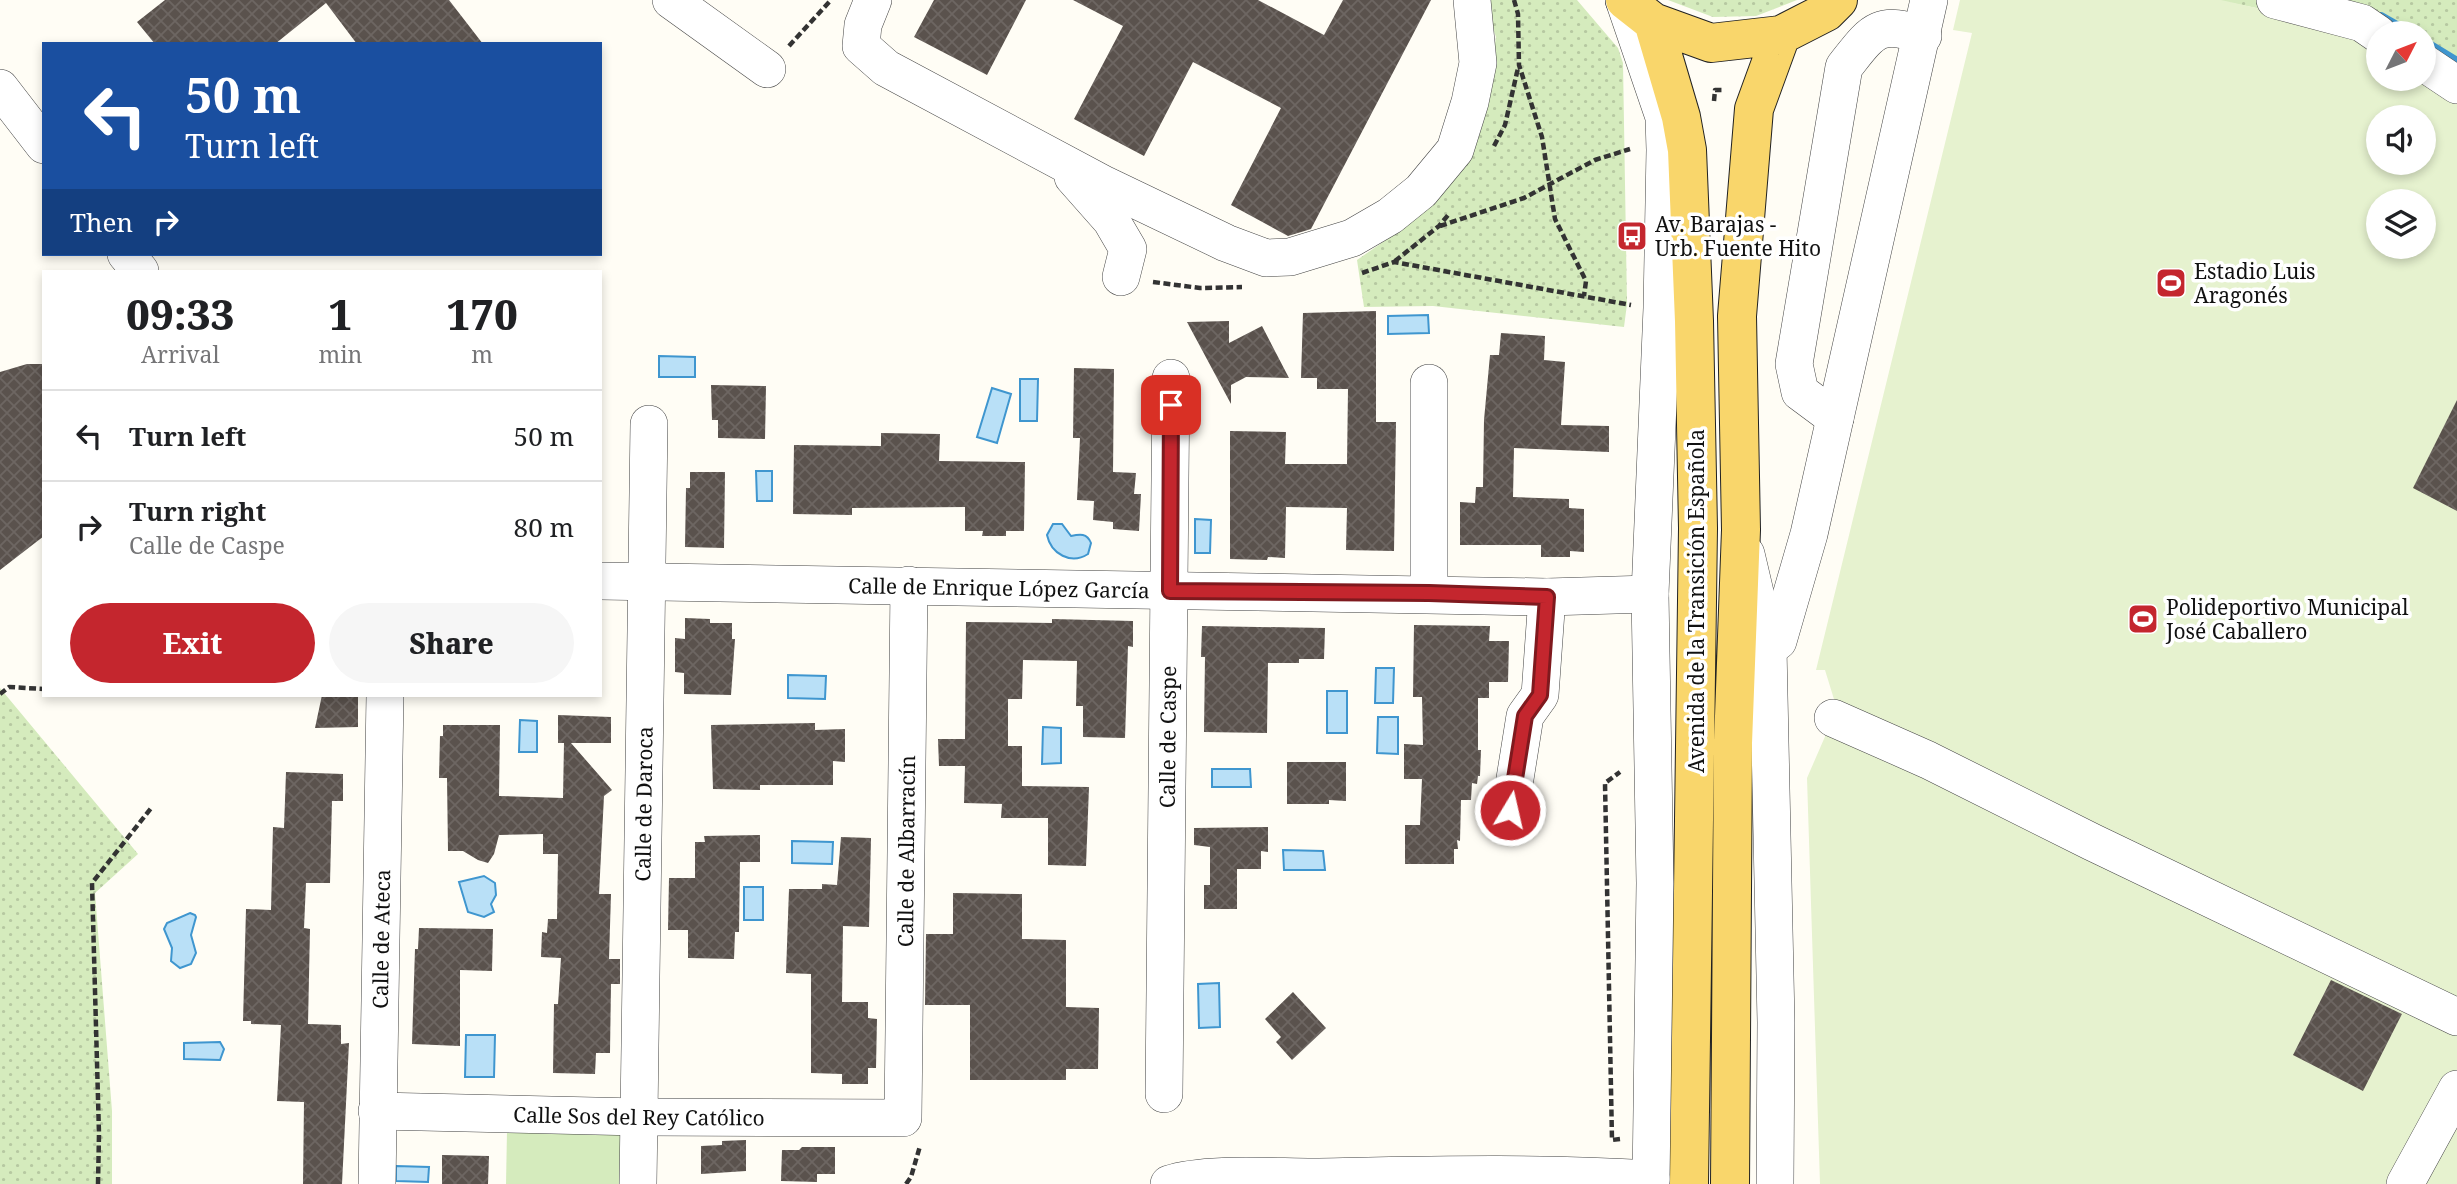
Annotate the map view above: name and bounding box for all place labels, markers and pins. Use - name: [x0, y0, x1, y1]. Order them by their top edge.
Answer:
- place label: Av. Barajas - Urb. Fuente Hito: [1655, 210, 1821, 262]
- bus stop icon: Av. Barajas - Urb. Fuente Hito: [1615, 219, 1649, 253]
- place label: Estadio Luis Aragonés: [2194, 257, 2316, 309]
- sports icon: Estadio Luis Aragonés: [2154, 266, 2188, 300]
- pin: [1141, 375, 1201, 435]
- place label: Polideportivo Municipal José Caballero: [2165, 593, 2409, 645]
- sports icon: Polideportivo Municipal José Caballero: [2126, 602, 2160, 636]

